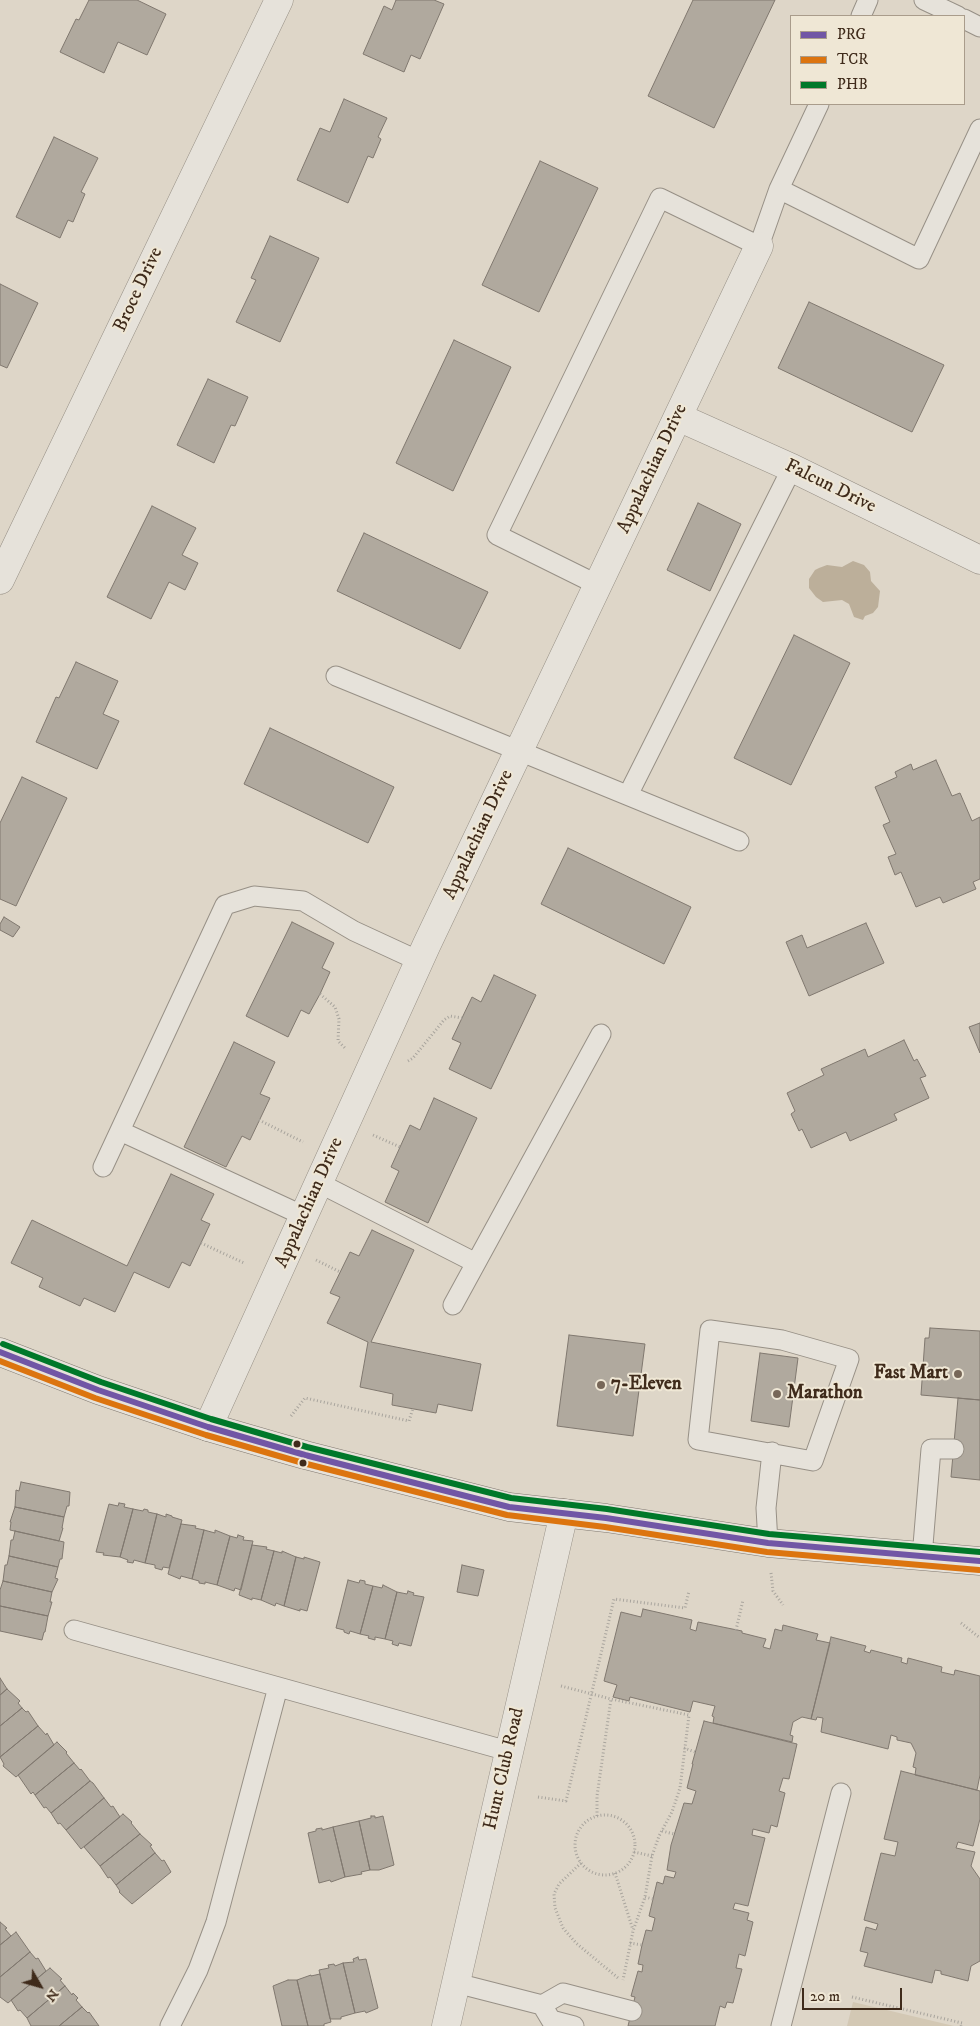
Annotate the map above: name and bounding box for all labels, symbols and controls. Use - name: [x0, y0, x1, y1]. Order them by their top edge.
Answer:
- legend: [790, 15, 965, 105]
- text: PRG: [837, 25, 866, 44]
- text: TCR: [837, 50, 868, 69]
- text: PHB: [837, 75, 868, 94]
- street label: Broce Drive: [110, 244, 168, 336]
- street label: Appalachian Drive: [613, 401, 693, 537]
- street label: Falcun Drive: [781, 455, 879, 519]
- street label: Appalachian Drive: [439, 767, 519, 903]
- street label: Appalachian Drive: [271, 1134, 349, 1272]
- place label: Fast Mart: [874, 1363, 948, 1385]
- marker: Fast Mart: [952, 1368, 964, 1380]
- place label: 7-Eleven: [611, 1374, 682, 1396]
- marker: 7-Eleven: [595, 1379, 607, 1391]
- place label: Marathon: [787, 1383, 863, 1405]
- marker: Marathon: [771, 1388, 783, 1400]
- unlabelled marker: [292, 1439, 302, 1449]
- unlabelled marker: [298, 1458, 308, 1468]
- street label: Hunt Club Road: [480, 1706, 530, 1832]
- north arrow: [15, 1961, 65, 2011]
- scale bar: [805, 1978, 905, 2010]
- text: N: [41, 1985, 62, 2005]
- text: 20 m: [810, 1987, 840, 2006]

